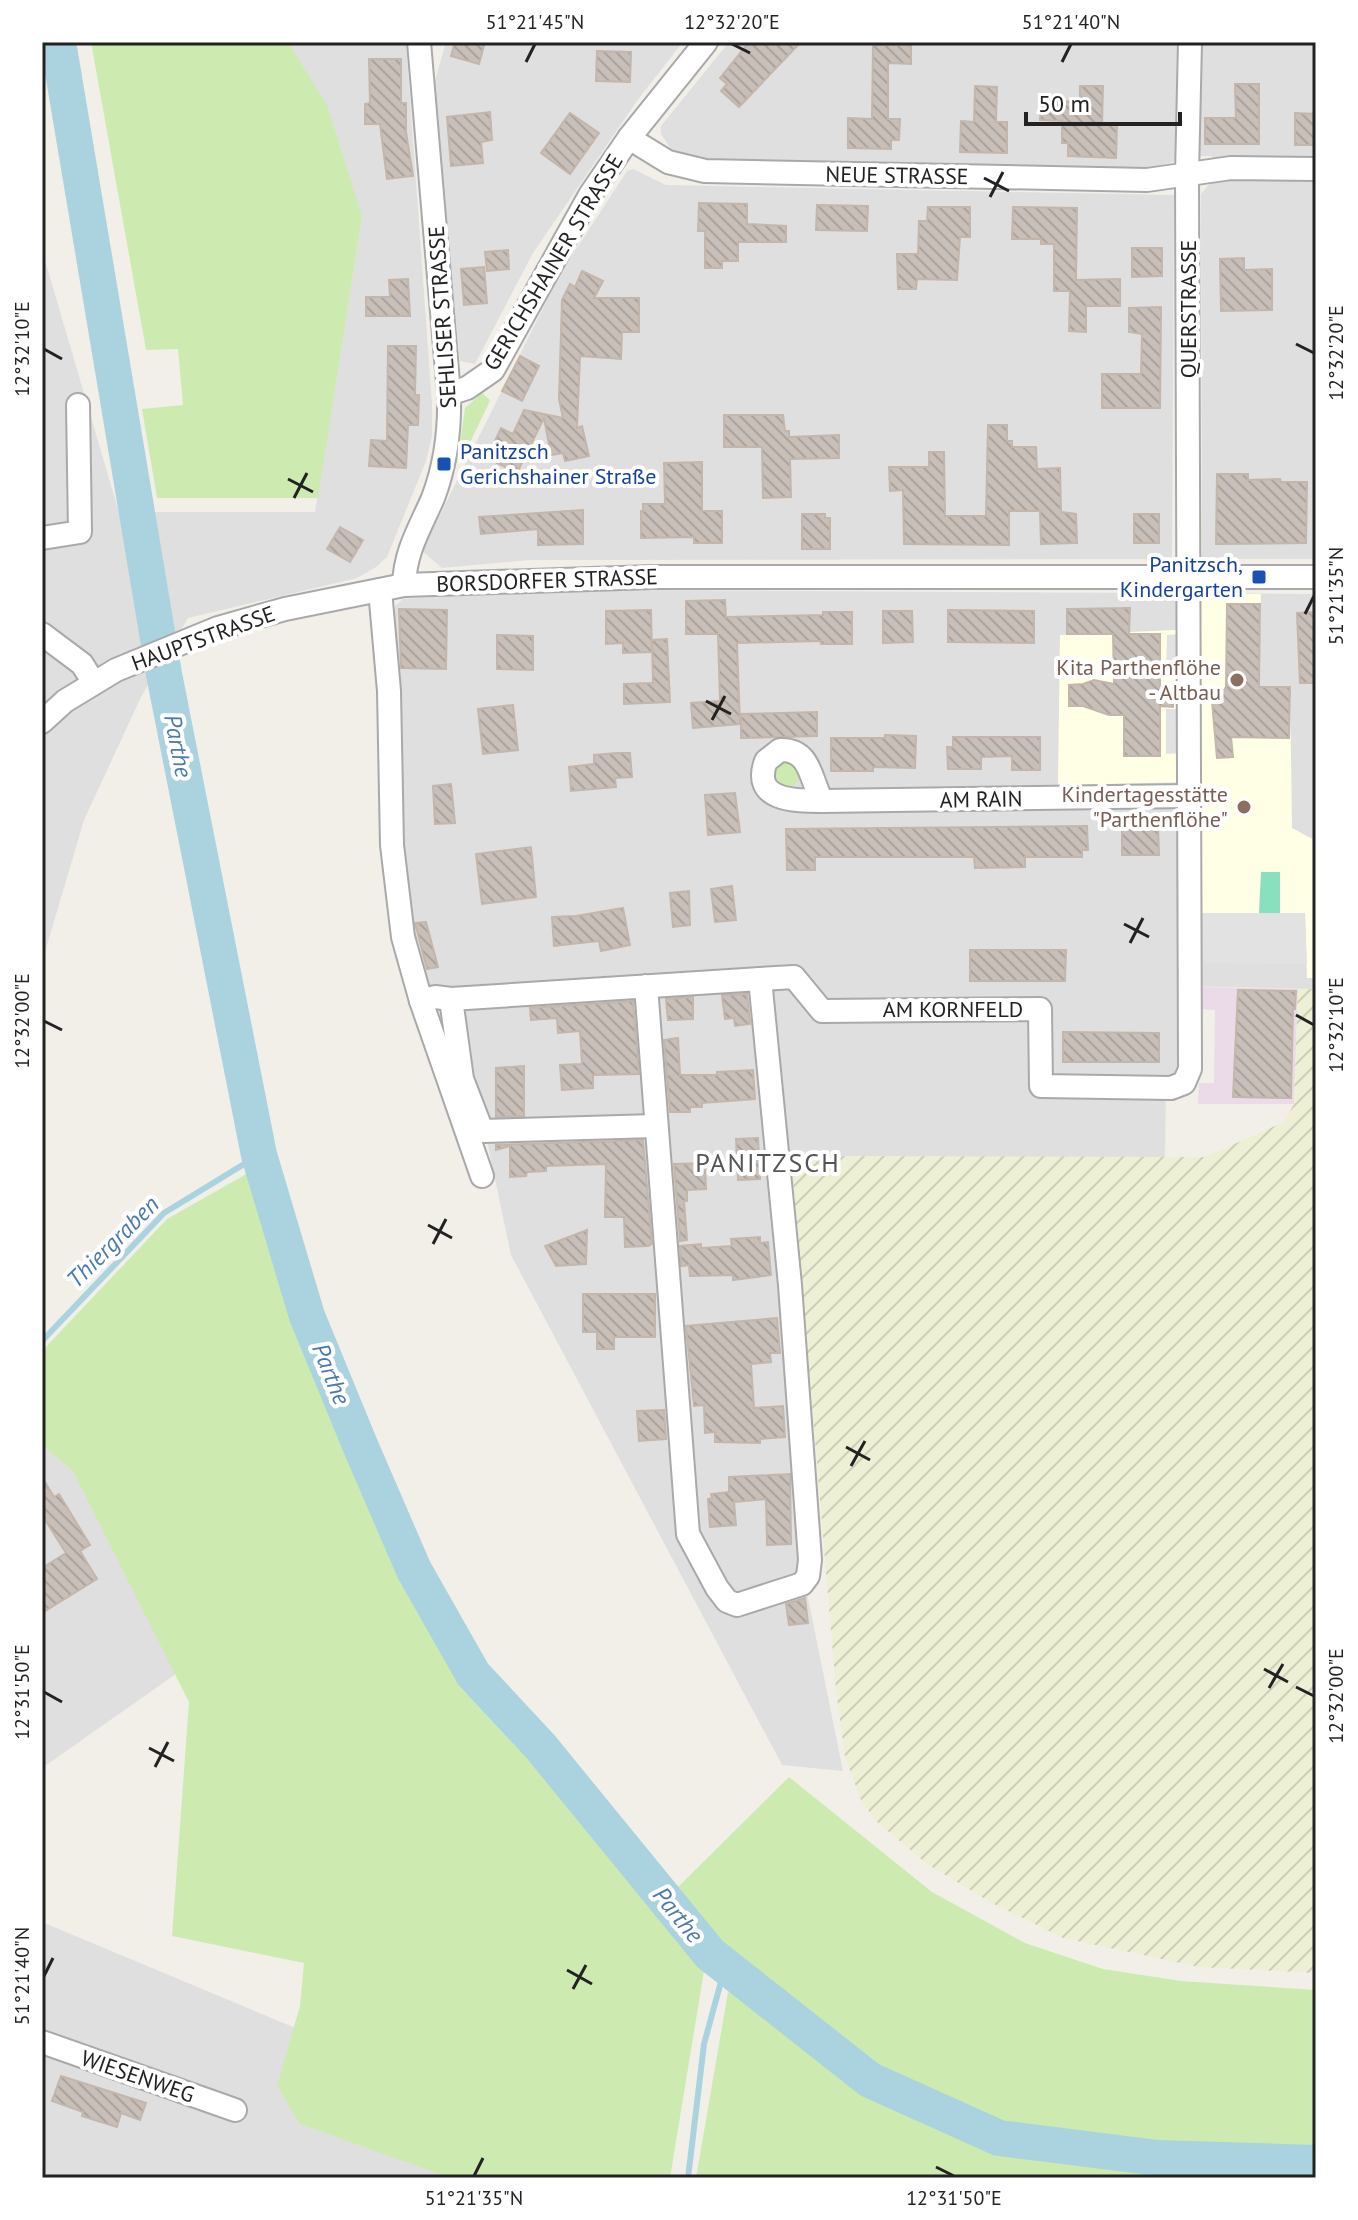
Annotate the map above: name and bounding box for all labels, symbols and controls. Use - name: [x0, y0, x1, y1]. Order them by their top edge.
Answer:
- text: 51°21'45"N: [486, 9, 584, 35]
- text: 12°32'20"E: [684, 9, 780, 35]
- text: 51°21'40"N: [1022, 9, 1120, 35]
- scale bar: [1026, 76, 1180, 126]
- text: 50 m: [1038, 88, 1090, 119]
- street label: GERICHSHAINER STRASSE: [477, 149, 629, 375]
- street label: NEUE STRASSE: [825, 160, 969, 190]
- street label: SEHLISER STRASSE: [422, 225, 462, 409]
- street label: QUERSTRASSE: [1174, 240, 1202, 378]
- text: 12°32'10"E: [9, 301, 35, 397]
- text: 12°32'20"E: [1323, 305, 1349, 401]
- place label: Panitzsch Gerichshainer Straße: [460, 437, 656, 490]
- marker: Panitzsch Gerichshainer Straße: [435, 455, 453, 473]
- text: 51°21'35"N: [1323, 547, 1349, 645]
- place label: Panitzsch, Kindergarten: [1120, 550, 1243, 603]
- street label: BORSDORFER STRASSE: [436, 562, 658, 598]
- marker: Panitzsch, Kindergarten: [1250, 568, 1268, 586]
- street label: HAUPTSTRASSE: [127, 599, 279, 677]
- place label: Kita Parthenflöhe - Altbau: [1056, 653, 1221, 706]
- marker: Kita Parthenflöhe - Altbau: [1228, 671, 1246, 689]
- water label: Parthe: [157, 712, 200, 780]
- place label: Kindertagesstätte "Parthenflöhe": [1061, 780, 1228, 833]
- street label: AM RAIN: [939, 784, 1023, 814]
- marker: Kindertagesstätte "Parthenflöhe": [1235, 798, 1253, 816]
- text: 12°32'00"E: [9, 973, 35, 1069]
- text: 12°32'10"E: [1323, 977, 1349, 1073]
- street label: AM KORNFELD: [883, 995, 1023, 1023]
- district label: PANITZSCH: [695, 1146, 841, 1179]
- water label: Thiergraben: [60, 1189, 165, 1294]
- water label: Parthe: [305, 1339, 358, 1409]
- text: 12°31'50"E: [9, 1644, 35, 1740]
- text: 12°32'00"E: [1323, 1648, 1349, 1744]
- water label: Parthe: [646, 1880, 710, 1949]
- text: 51°21'40"N: [9, 1927, 35, 2025]
- street label: WIESENWEG: [78, 2044, 198, 2108]
- text: 51°21'35"N: [425, 2185, 523, 2211]
- text: 12°31'50"E: [906, 2185, 1002, 2211]

